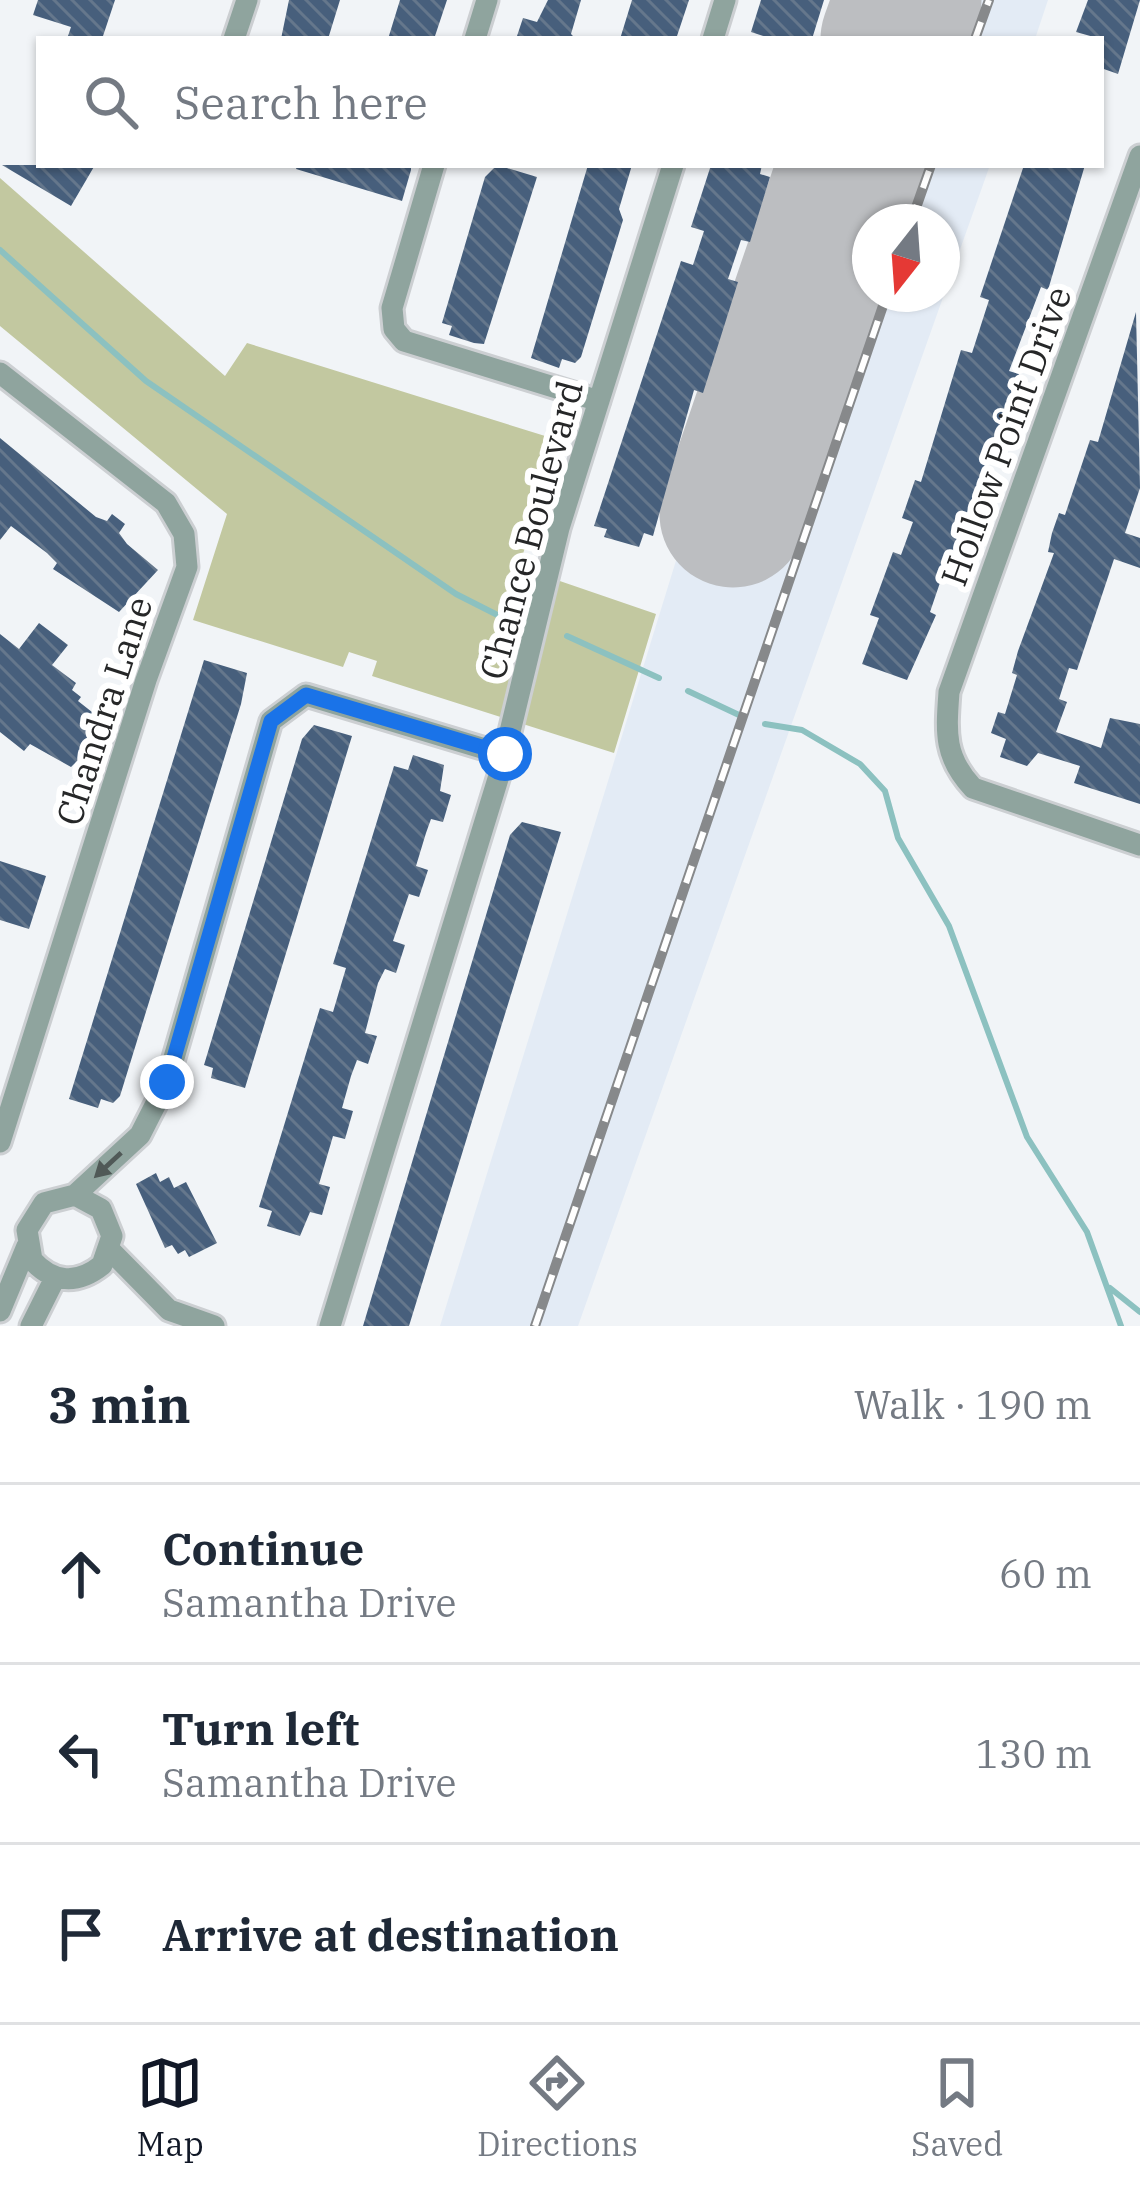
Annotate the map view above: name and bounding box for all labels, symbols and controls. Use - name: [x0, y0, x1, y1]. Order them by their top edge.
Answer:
- search box: [36, 36, 1104, 168]
- icon: search: [78, 69, 144, 135]
- text: Search here: [174, 73, 428, 131]
- north arrow: [852, 204, 960, 312]
- street label: Hollow Point Drive: [930, 280, 1081, 592]
- street label: Chance Boulevard: [468, 375, 593, 684]
- street label: Chandra Lane: [44, 591, 163, 831]
- route start: [478, 727, 532, 781]
- route end: [140, 1055, 194, 1109]
- one-way arrow: [93, 1151, 122, 1178]
- text: 3 min: [48, 1371, 191, 1437]
- text: Walk · 190 m: [854, 1379, 1092, 1430]
- text: Continue: [162, 1519, 364, 1577]
- icon: ahead: [48, 1541, 114, 1607]
- text: 60 m: [999, 1548, 1092, 1599]
- text: Samantha Drive: [162, 1577, 457, 1628]
- text: Turn left: [162, 1699, 359, 1757]
- icon: left: [48, 1721, 114, 1787]
- text: 130 m: [976, 1728, 1092, 1779]
- text: Samantha Drive: [162, 1757, 457, 1808]
- icon: arrive: [48, 1901, 114, 1967]
- text: Arrive at destination: [162, 1905, 619, 1963]
- tab: Map: [137, 2050, 204, 2165]
- tab: Directions: [477, 2050, 638, 2165]
- tab: Saved: [911, 2050, 1003, 2165]

